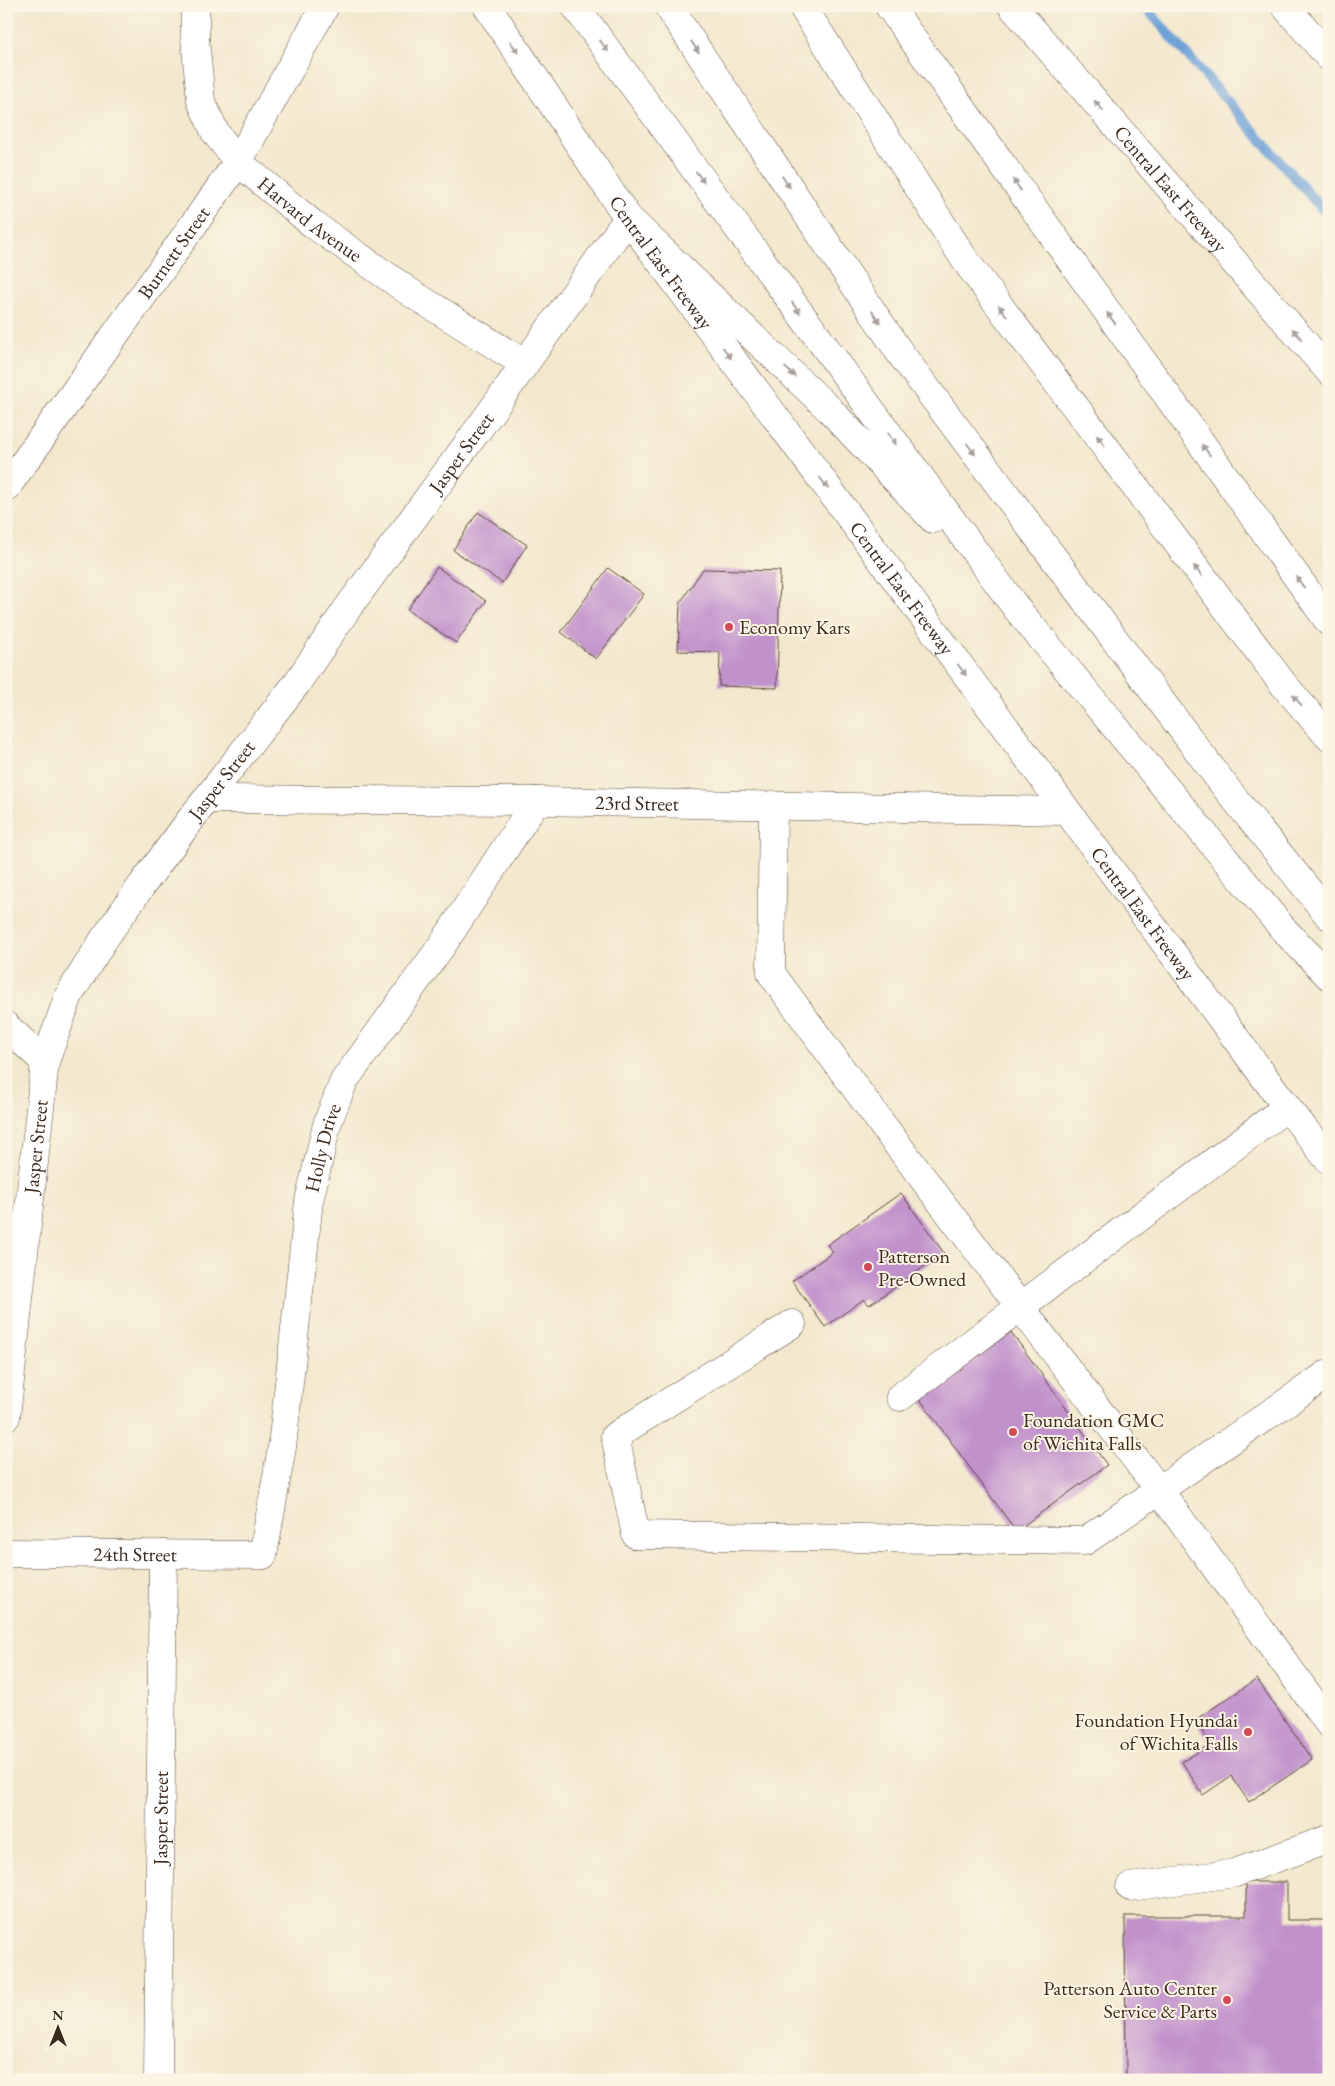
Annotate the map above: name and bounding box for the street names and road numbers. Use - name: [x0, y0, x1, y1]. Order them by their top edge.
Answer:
- street label: Central East Freeway: [1108, 120, 1233, 258]
- street label: Harvard Avenue: [252, 171, 367, 268]
- street label: Central East Freeway: [604, 190, 719, 335]
- street label: Burnett Street: [132, 200, 216, 304]
- street label: Jasper Street: [422, 406, 500, 500]
- street label: Central East Freeway: [844, 516, 960, 660]
- street label: Jasper Street: [181, 734, 261, 827]
- street label: 23rd Street: [595, 789, 680, 817]
- street label: Central East Freeway: [1085, 841, 1201, 986]
- street label: Jasper Street: [17, 1098, 54, 1197]
- street label: Holly Drive: [298, 1099, 347, 1195]
- street label: 24th Street: [93, 1541, 178, 1567]
- street label: Jasper Street: [147, 1770, 174, 1867]

